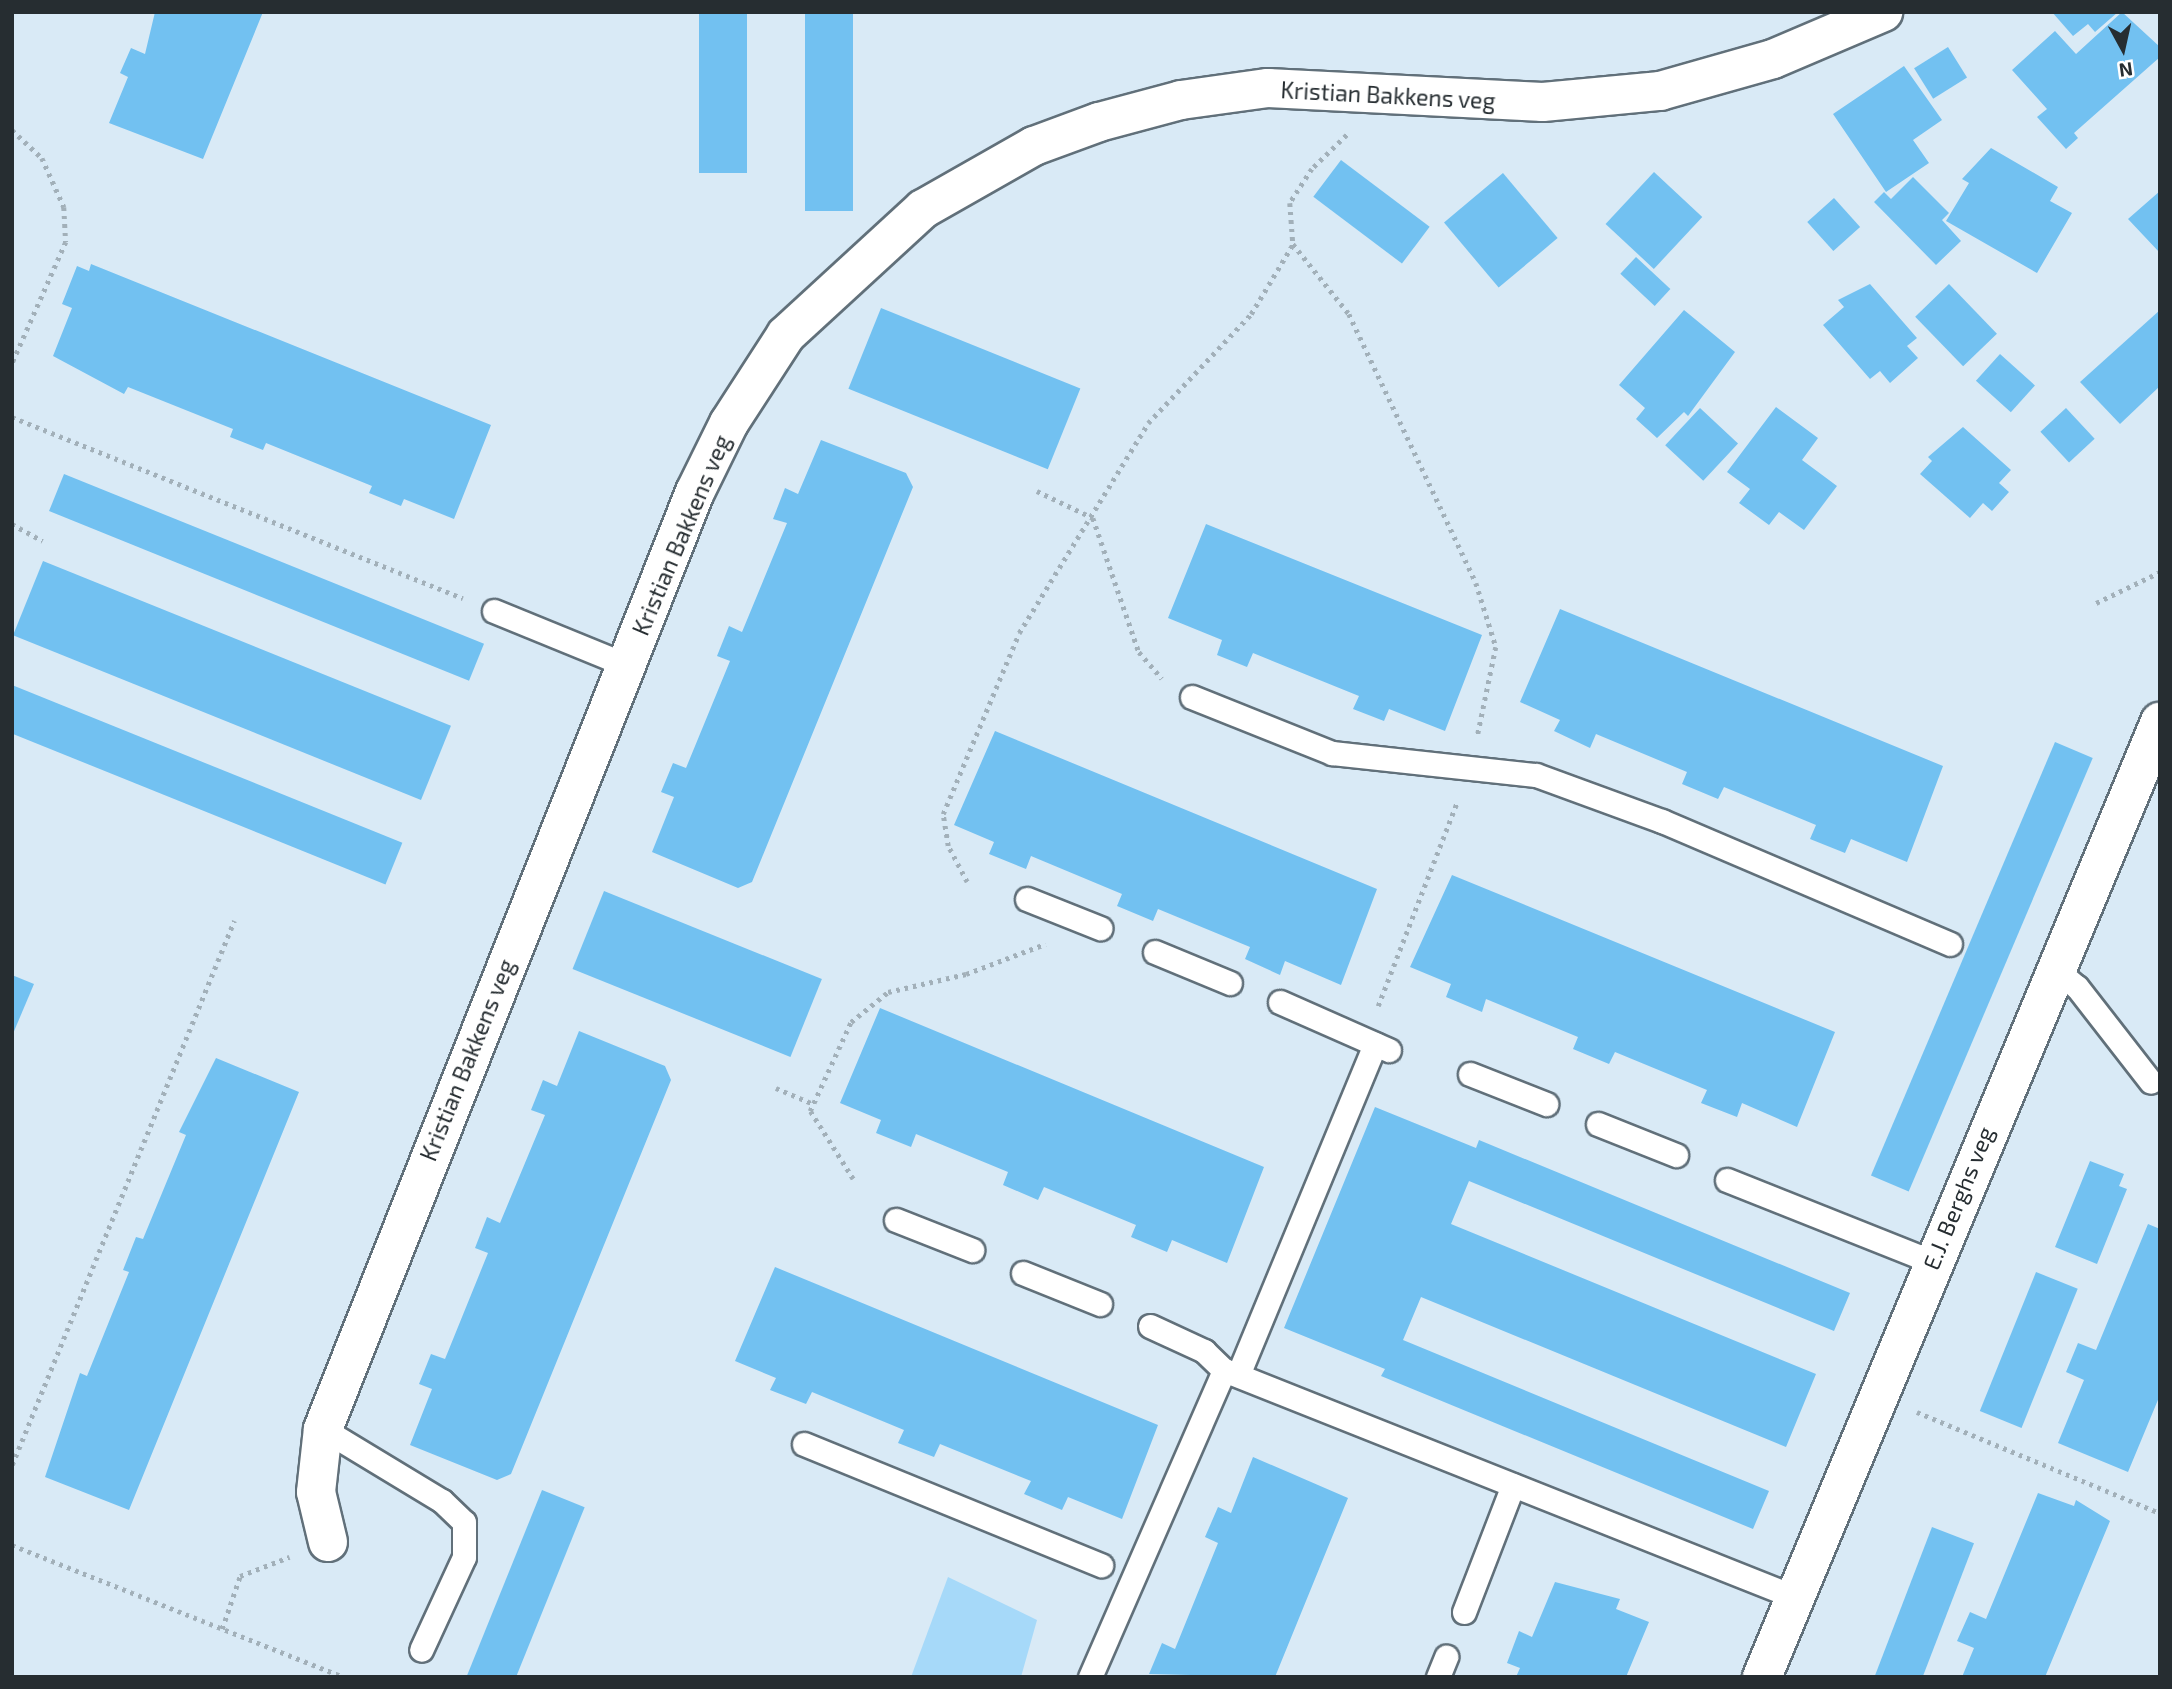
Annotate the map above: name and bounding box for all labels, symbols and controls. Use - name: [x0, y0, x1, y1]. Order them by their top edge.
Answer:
- north arrow: [2088, 14, 2158, 84]
- text: N: [2118, 58, 2134, 83]
- street label: Kristian Bakkens veg: [1280, 76, 1496, 114]
- street label: Kristian Bakkens veg: [626, 430, 736, 640]
- street label: Kristian Bakkens veg: [414, 955, 520, 1165]
- street label: E.J. Berghs veg: [1917, 1122, 1999, 1274]

